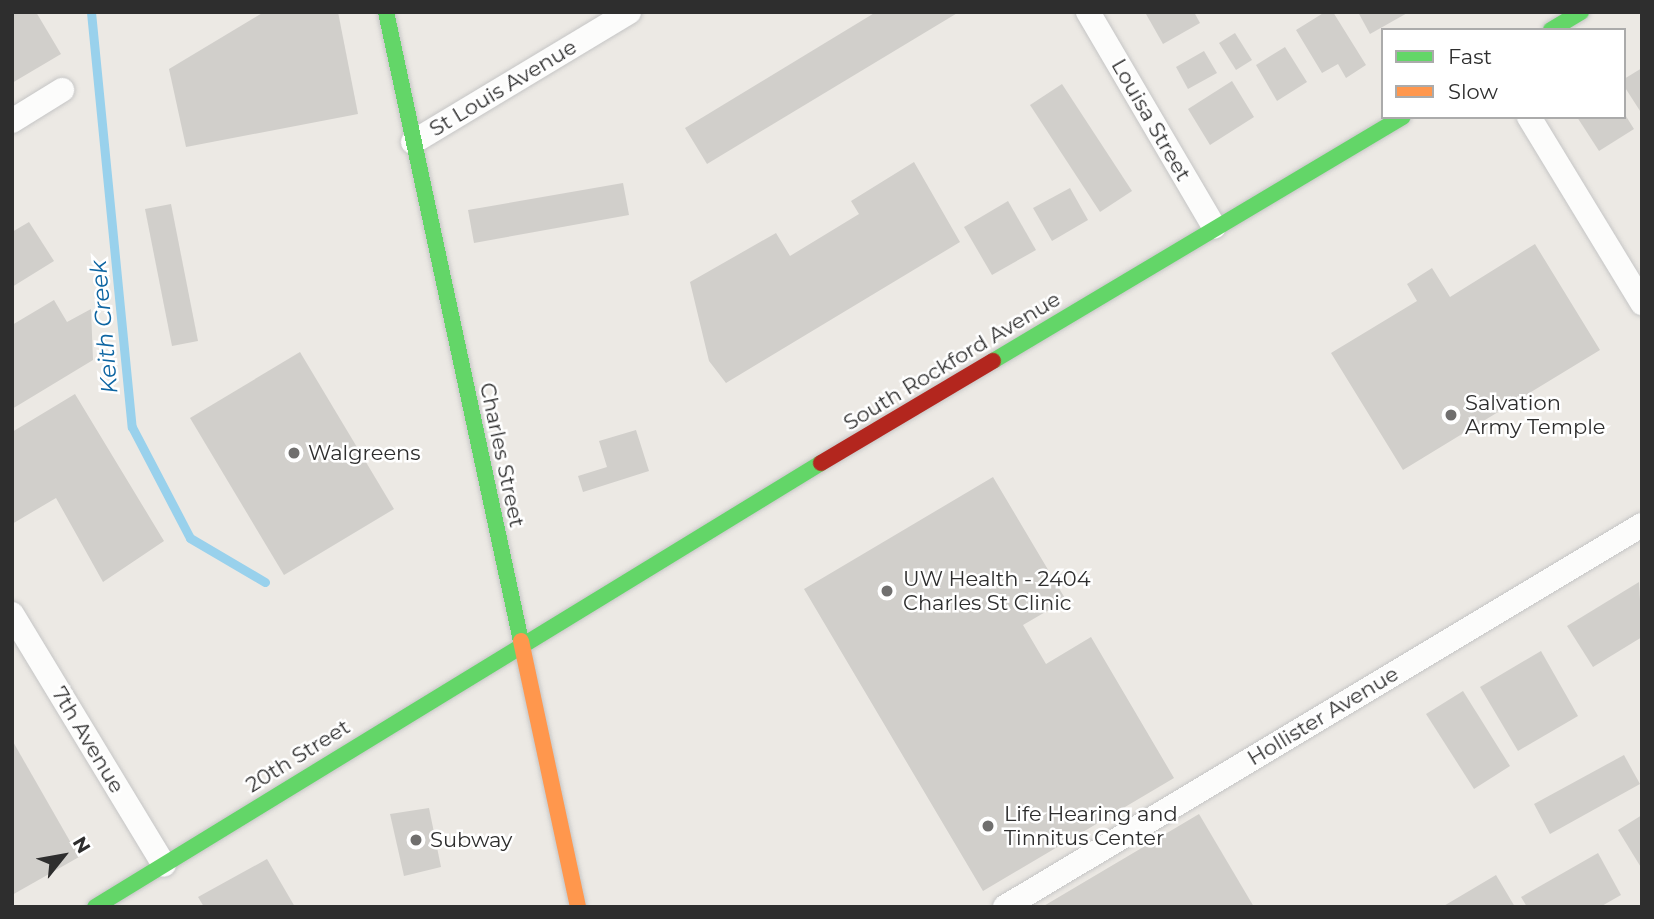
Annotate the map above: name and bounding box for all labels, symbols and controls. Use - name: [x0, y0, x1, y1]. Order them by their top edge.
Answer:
- legend: [1381, 28, 1626, 119]
- street label: St Louis Avenue: [425, 34, 581, 142]
- text: Fast: [1448, 44, 1492, 69]
- street label: Louisa Street: [1106, 54, 1196, 186]
- text: Slow: [1448, 79, 1498, 104]
- water label: Keith Creek: [84, 259, 124, 395]
- street label: South Rockford Avenue: [839, 286, 1065, 436]
- street label: Charles Street: [474, 380, 530, 530]
- place label: Salvation Army Temple: [1465, 390, 1606, 440]
- marker: Salvation Army Temple: [1443, 407, 1459, 423]
- place label: Walgreens: [308, 440, 421, 466]
- marker: Walgreens: [286, 445, 302, 461]
- place label: UW Health - 2404 Charles St Clinic: [903, 566, 1091, 616]
- marker: UW Health - 2404 Charles St Clinic: [877, 581, 897, 601]
- street label: Hollister Avenue: [1243, 661, 1403, 771]
- street label: 7th Avenue: [46, 682, 130, 798]
- street label: 20th Street: [241, 714, 355, 798]
- place label: Life Hearing and Tinnitus Center: [1004, 801, 1178, 851]
- marker: Life Hearing and Tinnitus Center: [978, 816, 998, 836]
- north arrow: [28, 821, 98, 891]
- place label: Subway: [430, 827, 512, 853]
- text: N: [68, 832, 95, 857]
- marker: Subway: [408, 832, 424, 848]

